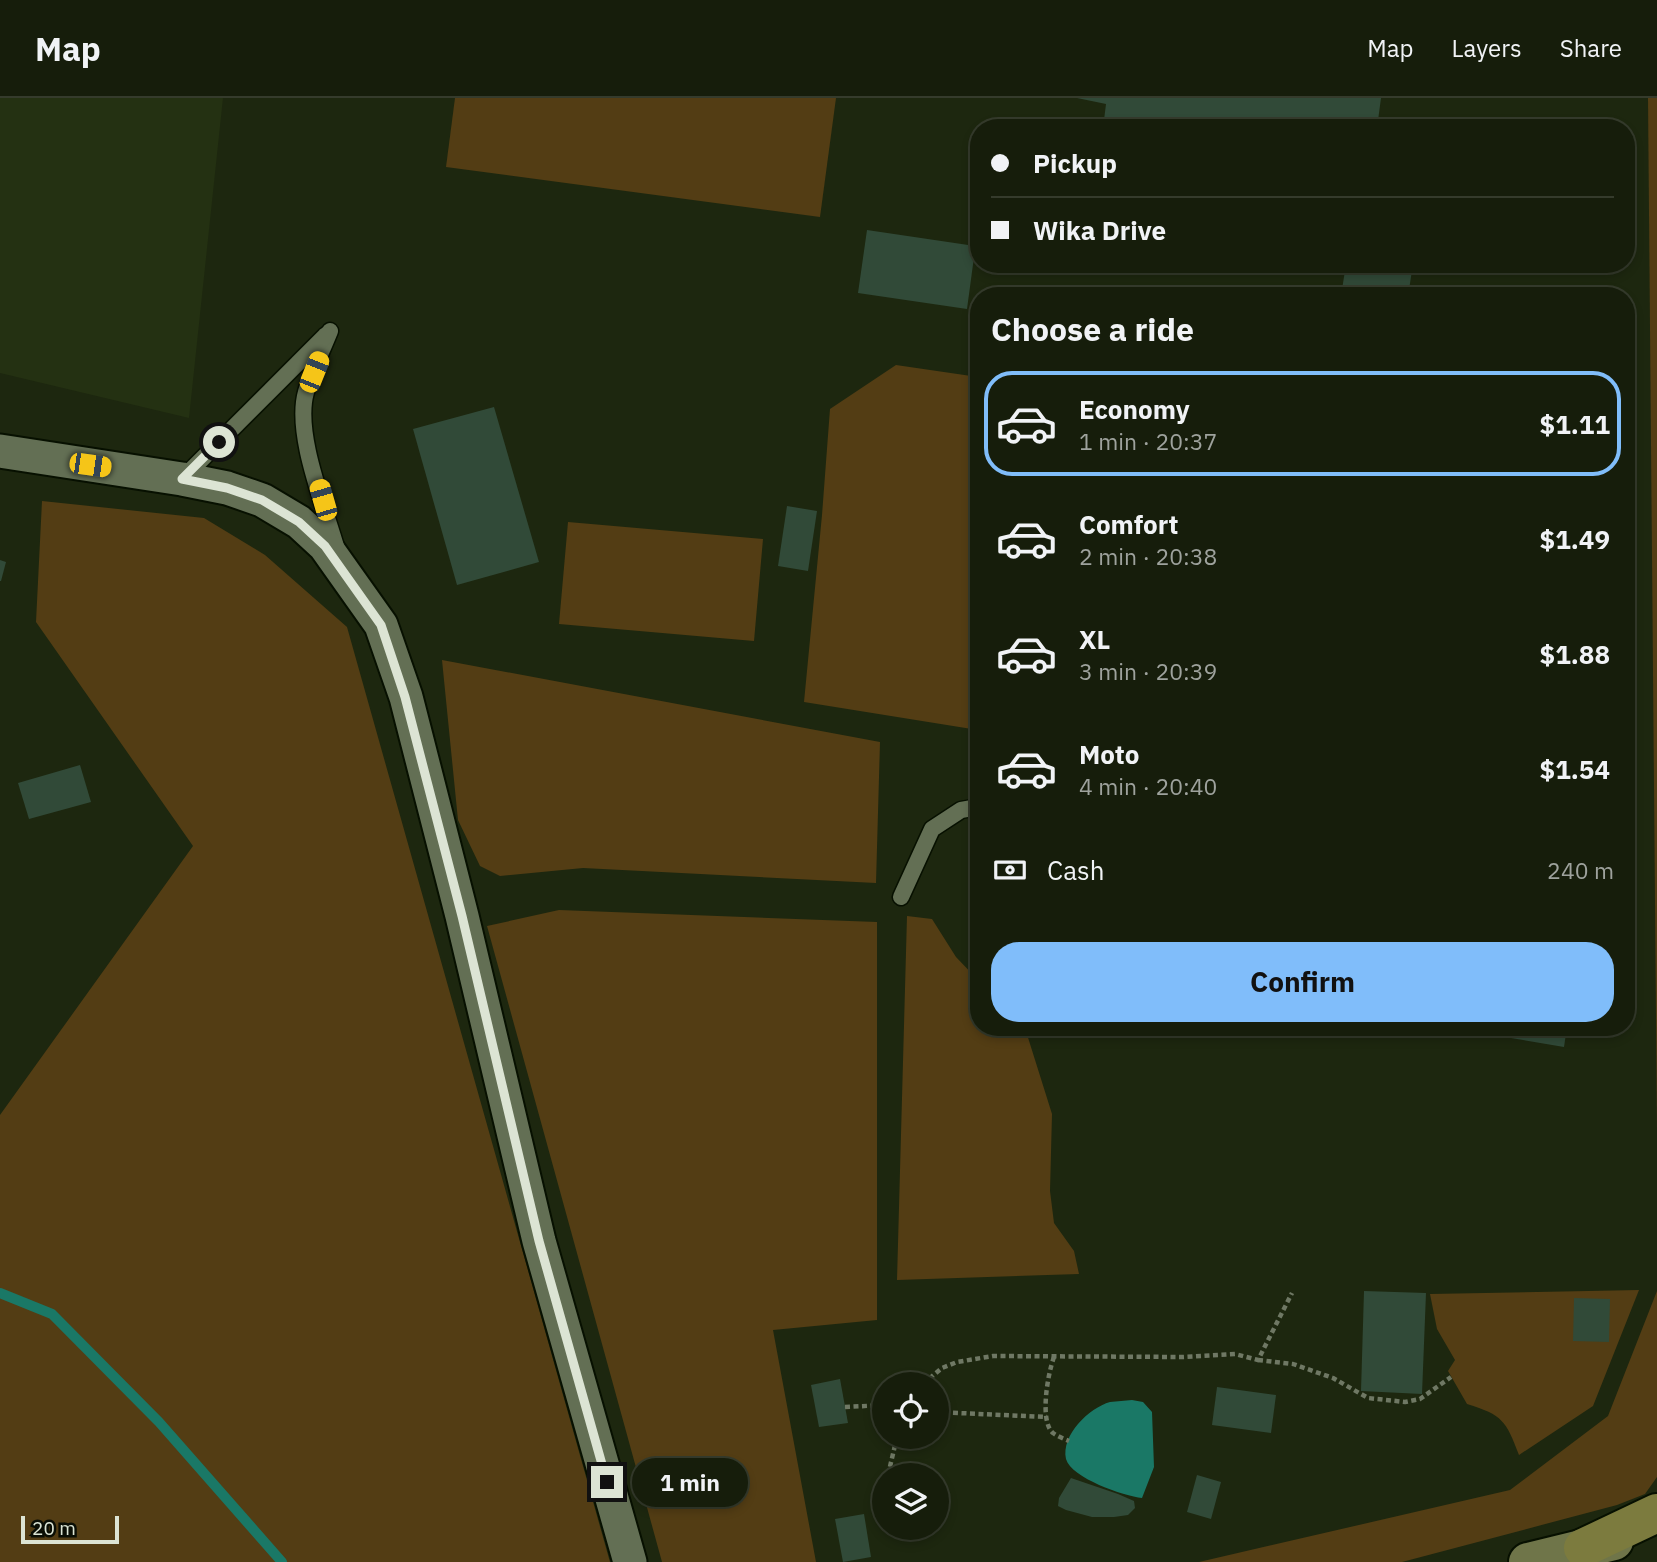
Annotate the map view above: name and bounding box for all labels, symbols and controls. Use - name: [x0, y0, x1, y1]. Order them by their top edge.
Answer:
- text: Map: [35, 27, 101, 70]
- text: Map: [1367, 32, 1414, 64]
- text: Layers: [1452, 32, 1522, 64]
- text: Share: [1560, 32, 1622, 64]
- text: Pickup: [1033, 146, 1117, 180]
- text: Wika Drive: [1033, 213, 1166, 247]
- text: Choose a ride: [991, 308, 1194, 350]
- car: [297, 349, 332, 395]
- icon: car: [995, 392, 1058, 455]
- text: Economy: [1079, 392, 1190, 426]
- text: $1.11: [1540, 407, 1610, 441]
- route start: [203, 426, 235, 458]
- text: 1 min · 20:37: [1079, 426, 1217, 456]
- car: [68, 452, 113, 478]
- car: [308, 477, 339, 523]
- icon: car: [995, 507, 1058, 570]
- text: Comfort: [1079, 507, 1178, 541]
- text: $1.49: [1540, 522, 1610, 556]
- text: 2 min · 20:38: [1079, 541, 1217, 571]
- icon: car: [995, 622, 1058, 685]
- text: XL: [1079, 622, 1110, 656]
- text: $1.88: [1540, 637, 1610, 671]
- text: 3 min · 20:39: [1079, 656, 1217, 686]
- icon: car: [995, 737, 1058, 800]
- text: Moto: [1079, 737, 1139, 771]
- text: $1.54: [1540, 752, 1610, 786]
- text: 4 min · 20:40: [1079, 771, 1217, 801]
- icon: cash: [991, 851, 1029, 889]
- text: Cash: [1047, 853, 1104, 887]
- text: 240 m: [1547, 855, 1614, 885]
- button: Confirm: [991, 942, 1614, 1022]
- map controls: [872, 1372, 949, 1540]
- button: locate: [872, 1372, 949, 1449]
- callout: 1 min: [632, 1458, 747, 1506]
- button: layers: [872, 1463, 949, 1540]
- route end: [591, 1466, 623, 1498]
- text: 1 min: [660, 1467, 720, 1497]
- scale bar: [21, 1513, 119, 1545]
- text: 20 m: [32, 1516, 76, 1540]

